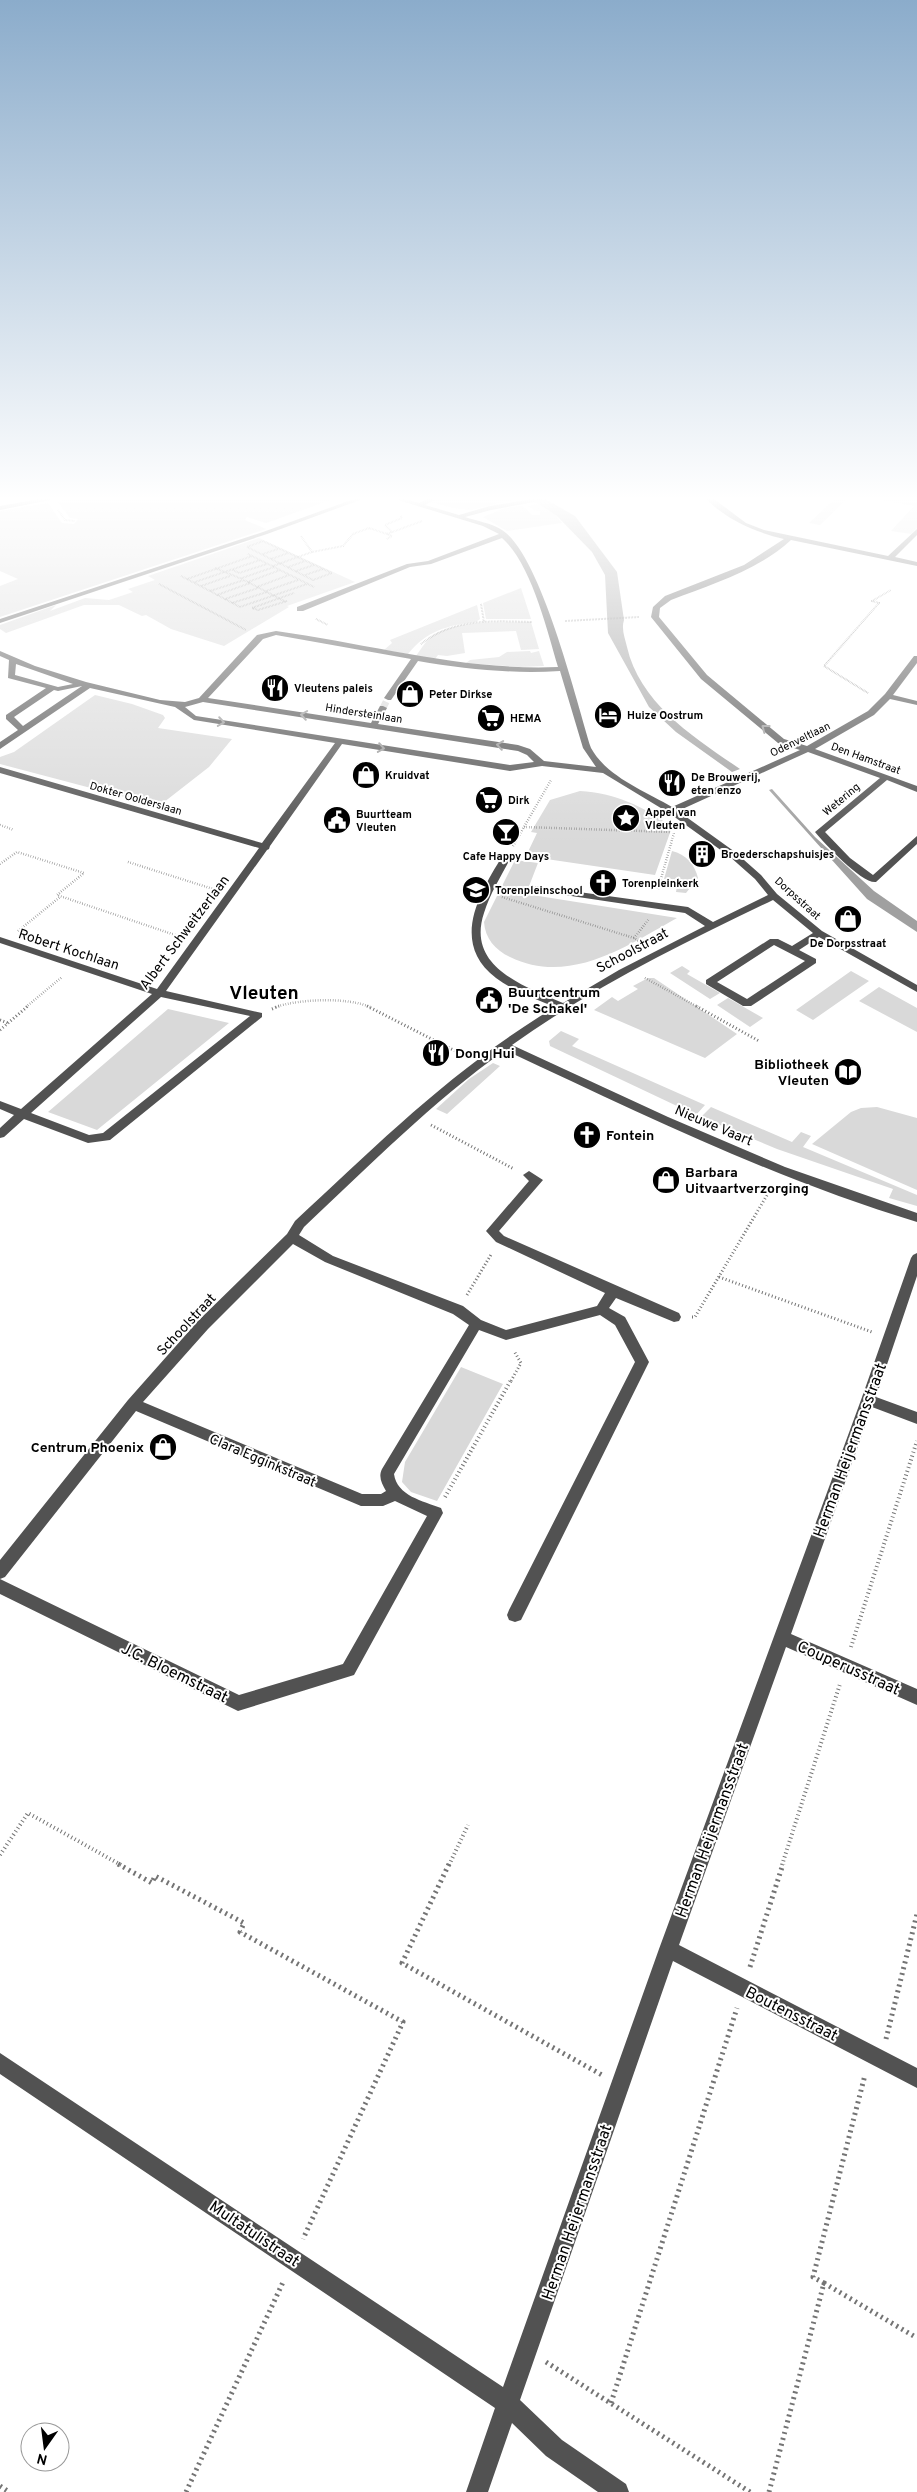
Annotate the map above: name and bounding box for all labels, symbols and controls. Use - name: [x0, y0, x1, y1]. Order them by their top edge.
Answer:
- restaurant icon: Vleutens paleis: [260, 673, 290, 703]
- shop icon: Peter Dirkse: [395, 679, 425, 709]
- place label: Vleutens paleis: [294, 682, 373, 696]
- place label: Peter Dirkse: [429, 688, 493, 702]
- hotel icon: Huize Oostrum: [593, 700, 623, 730]
- street label: Hindersteinlaan: [324, 701, 404, 727]
- supermarket icon: HEMA: [476, 703, 506, 733]
- place label: Huize Oostrum: [627, 709, 703, 723]
- one-way arrow: [300, 711, 309, 721]
- place label: HEMA: [510, 712, 542, 726]
- one-way arrow: [217, 716, 225, 727]
- street label: Odenveltlaan: [768, 719, 833, 761]
- one-way arrow: [762, 726, 771, 734]
- one-way arrow: [495, 740, 503, 751]
- street label: Den Hamstraat: [829, 740, 902, 778]
- one-way arrow: [378, 742, 386, 753]
- shop icon: Kruidvat: [351, 760, 381, 790]
- restaurant icon: De Brouwerij, eten enzo: [657, 768, 687, 798]
- place label: Kruidvat: [385, 769, 430, 783]
- place label: De Brouwerij, eten enzo: [691, 771, 761, 798]
- street label: Dokter Oolderslaan: [88, 779, 184, 819]
- street label: Wetering: [820, 780, 863, 819]
- supermarket icon: Dirk: [474, 785, 504, 815]
- place label: Dirk: [508, 794, 530, 808]
- place icon: Appel van Vleuten: [611, 803, 641, 833]
- public building icon: Buurtteam Vleuten: [322, 805, 352, 835]
- place label: Appel van Vleuten: [645, 806, 696, 833]
- place label: Buurtteam Vleuten: [356, 808, 412, 835]
- bar icon: Cafe Happy Days: [491, 817, 521, 847]
- building icon: Broederschapshuisjes: [687, 839, 717, 869]
- place label: Broederschapshuisjes: [721, 848, 834, 862]
- place label: Cafe Happy Days: [463, 850, 549, 864]
- church icon: Torenpleinkerk: [588, 868, 618, 898]
- street label: Albert Schweitzerlaan: [137, 872, 234, 993]
- street label: Dorpsstraat: [771, 874, 823, 923]
- school or university icon: Torenpleinschool: [461, 875, 491, 905]
- place label: Torenpleinkerk: [622, 877, 699, 891]
- place label: Torenpleinschool: [495, 884, 583, 898]
- shop icon: De Dorpsstraat: [833, 904, 863, 934]
- street label: Schoolstraat: [594, 925, 672, 977]
- street label: Robert Kochlaan: [16, 926, 121, 975]
- place label: De Dorpsstraat: [810, 937, 886, 951]
- district label: Vleuten: [229, 982, 299, 1006]
- public building icon: Buurtcentrum 'De Schakel': [474, 985, 504, 1015]
- place label: Buurtcentrum 'De Schakel': [508, 985, 600, 1018]
- restaurant icon: Dong Hui: [421, 1038, 451, 1068]
- place label: Dong Hui: [455, 1046, 515, 1063]
- place label: Bibliotheek Vleuten: [754, 1057, 829, 1090]
- library icon: Bibliotheek Vleuten: [833, 1057, 863, 1087]
- street label: Nieuwe Vaart: [672, 1102, 755, 1150]
- church icon: Fontein: [572, 1120, 602, 1150]
- place label: Fontein: [606, 1128, 654, 1145]
- shop icon: Barbara Uitvaartverzorging: [651, 1165, 681, 1195]
- place label: Barbara Uitvaartverzorging: [685, 1165, 809, 1198]
- street label: Schoolstraat: [154, 1290, 220, 1360]
- street label: Herman Heijermansstraat: [810, 1360, 892, 1541]
- street label: Clara Egginkstraat: [206, 1431, 318, 1492]
- shop icon: Centrum Phoenix: [148, 1432, 178, 1462]
- place label: Centrum Phoenix: [31, 1440, 144, 1457]
- street label: Couperusstraat: [794, 1637, 903, 1700]
- street label: J.C. Bloemstraat: [117, 1639, 231, 1708]
- street label: Herman Heijermansstraat: [672, 1740, 754, 1921]
- street label: Boutensstraat: [742, 1983, 841, 2047]
- street label: Herman Heijermansstraat: [538, 2122, 617, 2303]
- street label: Multatulistraat: [205, 2197, 303, 2272]
- north arrow: [20, 2422, 70, 2472]
- text: N: [35, 2449, 49, 2468]

